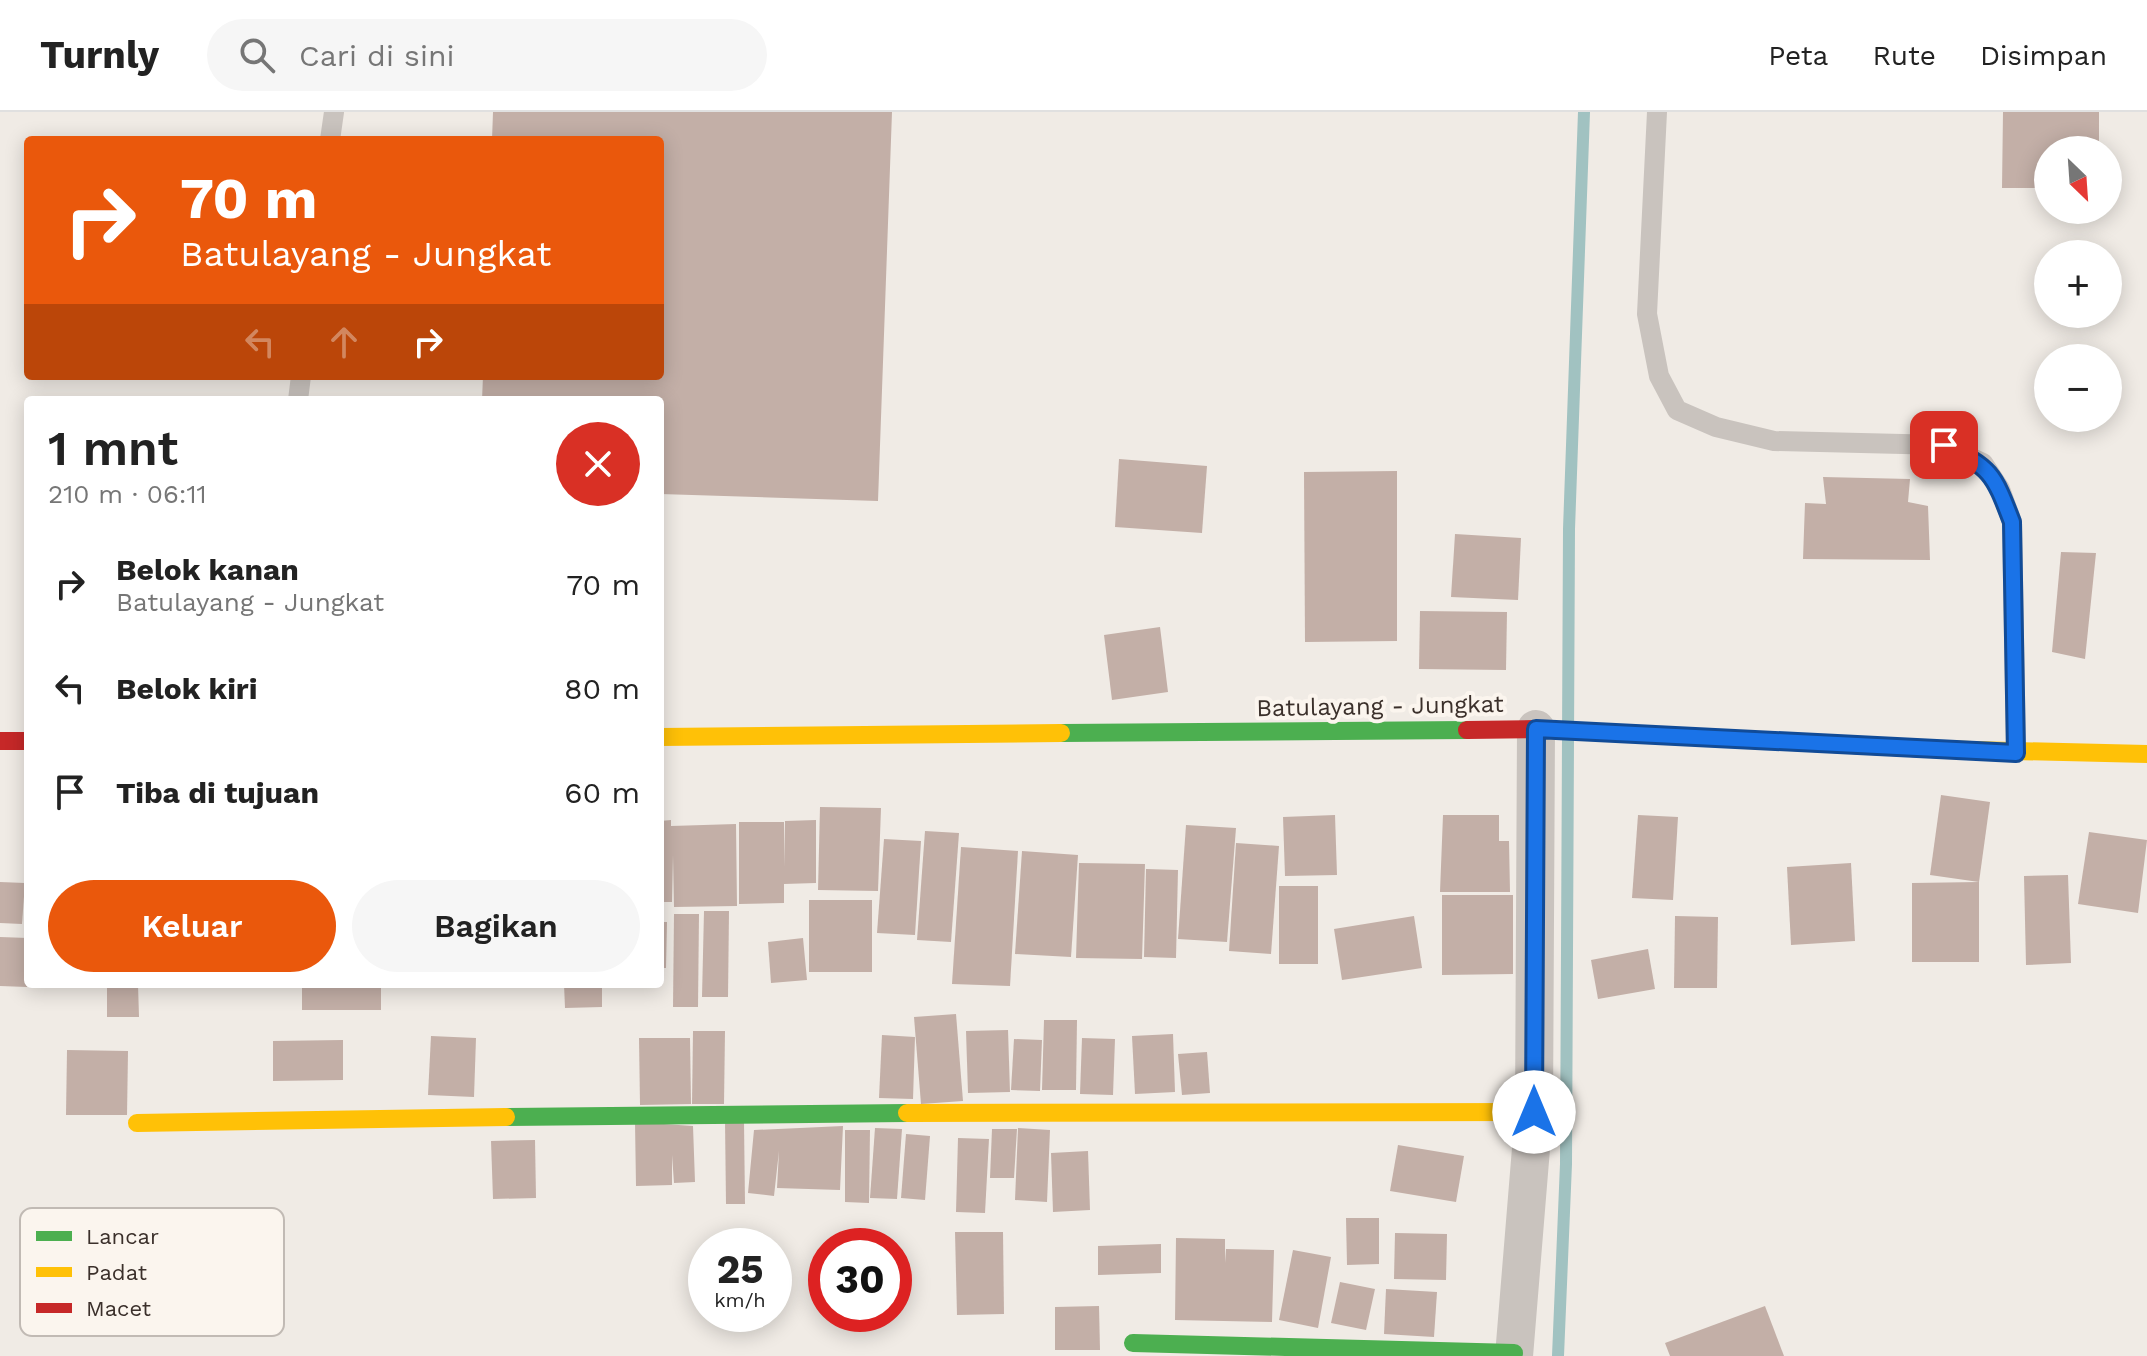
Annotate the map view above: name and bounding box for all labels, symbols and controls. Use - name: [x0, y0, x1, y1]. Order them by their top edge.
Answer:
- search box: [207, 19, 767, 91]
- text: Turnly: [40, 33, 159, 77]
- icon: search: [235, 33, 279, 77]
- text: Cari di sini: [299, 38, 454, 73]
- text: Peta: [1768, 39, 1828, 72]
- text: Rute: [1872, 39, 1936, 72]
- text: Disimpan: [1980, 39, 2107, 72]
- north arrow: [2034, 136, 2122, 224]
- map controls: [2034, 136, 2122, 432]
- text: 70 m: [180, 166, 317, 232]
- icon: right: [48, 168, 152, 272]
- text: Batulayang - Jungkat: [180, 233, 551, 275]
- button: +: [2034, 240, 2122, 328]
- icon: left: [238, 320, 282, 364]
- icon: ahead: [322, 320, 366, 364]
- icon: right: [406, 320, 450, 364]
- button: −: [2034, 344, 2122, 432]
- pin: [1910, 411, 1978, 479]
- text: 1 mnt: [48, 420, 178, 477]
- button: close: [556, 422, 640, 506]
- icon: arrive: [1922, 423, 1966, 467]
- text: 210 m · 06:11: [48, 479, 207, 509]
- text: Belok kanan: [116, 552, 299, 587]
- icon: right: [48, 562, 92, 606]
- text: 70 m: [566, 567, 640, 602]
- text: Batulayang - Jungkat: [116, 587, 384, 617]
- icon: left: [48, 666, 92, 710]
- text: Belok kiri: [116, 671, 258, 706]
- text: 80 m: [564, 671, 640, 706]
- street label: Batulayang - Jungkat: [1256, 690, 1504, 722]
- icon: arrive: [48, 770, 92, 814]
- text: Tiba di tujuan: [116, 775, 319, 810]
- text: 60 m: [564, 775, 640, 810]
- button: Keluar: [48, 880, 336, 972]
- button: Bagikan: [352, 880, 640, 972]
- position arrow: [1492, 1070, 1576, 1154]
- legend: [20, 1208, 284, 1336]
- text: Lancar: [86, 1224, 159, 1249]
- speed limit sign: 30: [808, 1228, 912, 1332]
- text: 25: [716, 1246, 764, 1293]
- text: Padat: [86, 1260, 147, 1285]
- text: km/h: [714, 1288, 766, 1312]
- text: Macet: [86, 1296, 151, 1321]

